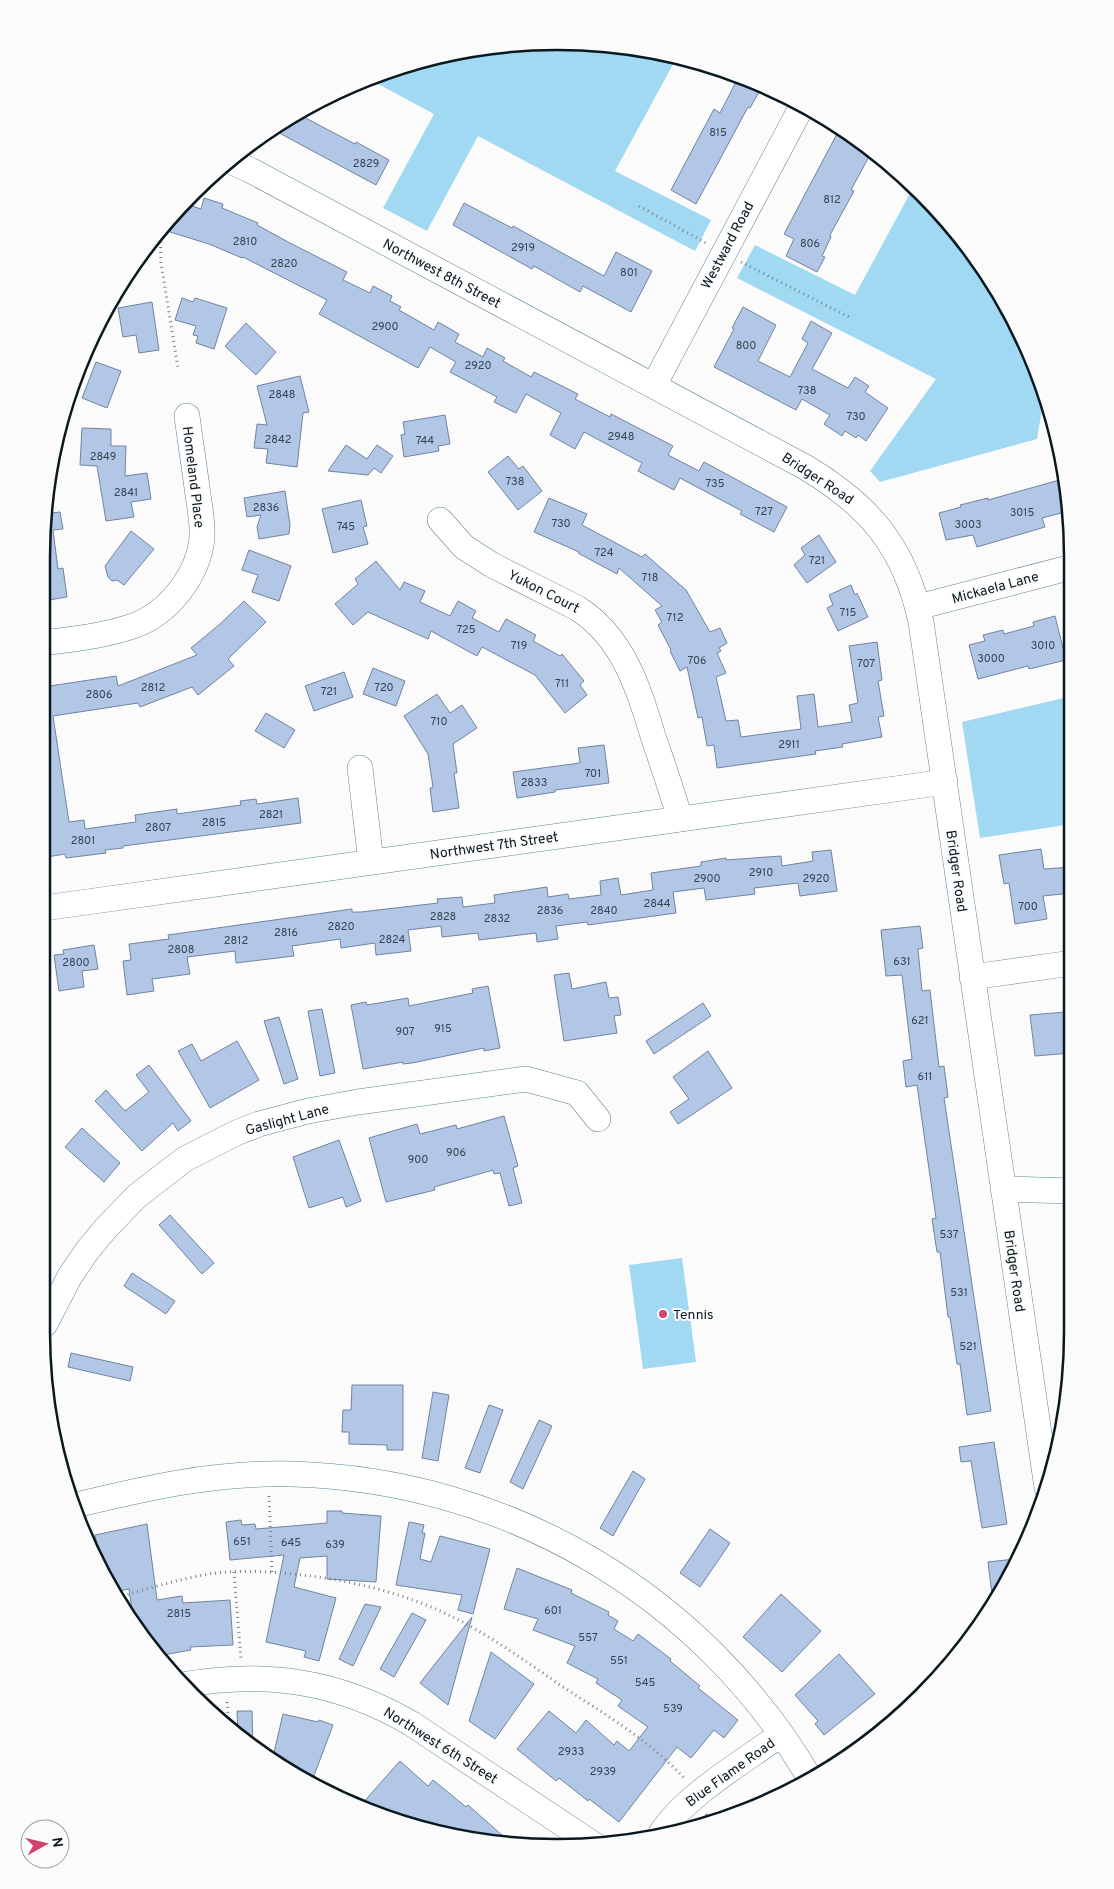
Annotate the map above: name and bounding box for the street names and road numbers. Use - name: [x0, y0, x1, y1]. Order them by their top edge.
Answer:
- street label: Westward Road: [698, 199, 758, 292]
- street label: Northwest 8th Street: [379, 236, 503, 313]
- street label: Homeland Place: [178, 425, 207, 529]
- street label: Bridger Road: [778, 450, 856, 509]
- street label: Yukon Court: [505, 567, 582, 618]
- street label: Mickaela Lane: [950, 569, 1041, 608]
- street label: Northwest 7th Street: [429, 829, 559, 864]
- street label: Bridger Road: [941, 829, 970, 913]
- street label: Gaslight Lane: [244, 1101, 331, 1140]
- street label: Bridger Road: [999, 1229, 1028, 1313]
- street label: Northwest 6th Street: [380, 1704, 500, 1788]
- street label: Blue Flame Road: [683, 1735, 779, 1811]

